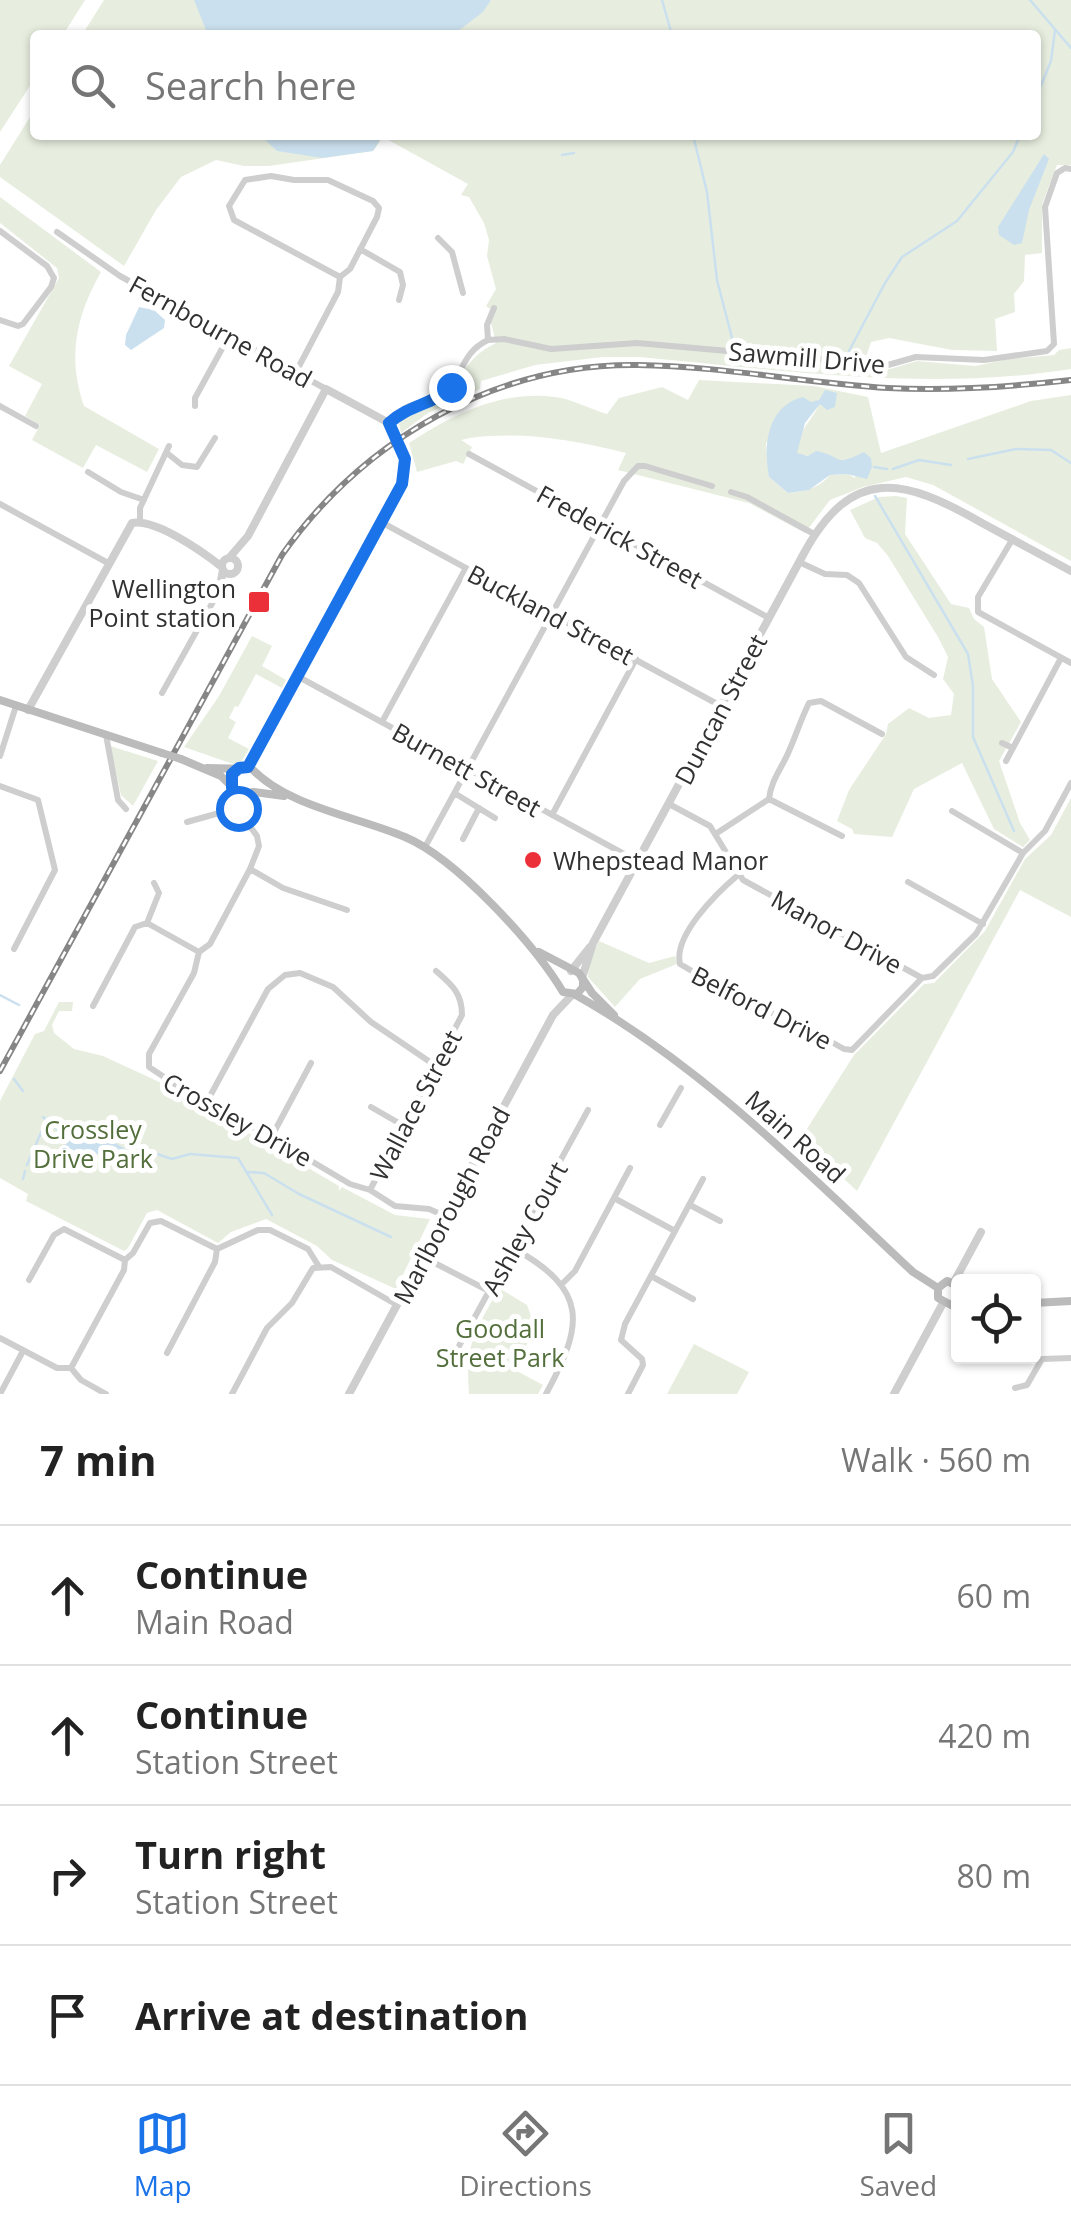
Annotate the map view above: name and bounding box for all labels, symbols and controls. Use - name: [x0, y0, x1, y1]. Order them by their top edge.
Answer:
- search box: [30, 30, 1041, 140]
- icon: search: [65, 58, 120, 113]
- text: Search here: [145, 59, 357, 111]
- street label: Fernbourne Road: [124, 267, 318, 395]
- street label: Sawmill Drive: [727, 333, 887, 381]
- route end: [429, 365, 475, 411]
- street label: Frederick Street: [531, 476, 709, 596]
- street label: Buckland Street: [462, 556, 640, 672]
- place label: Wellington Point station: [89, 571, 236, 634]
- marker: Wellington Point station: [246, 589, 272, 615]
- street label: Duncan Street: [666, 628, 774, 790]
- street label: Burnett Street: [387, 714, 548, 824]
- route start: [216, 786, 262, 832]
- place label: Whepstead Manor: [553, 843, 768, 877]
- marker: Whepstead Manor: [522, 849, 544, 871]
- street label: Manor Drive: [765, 881, 909, 981]
- street label: Belford Drive: [686, 957, 838, 1057]
- street label: Wallace Street: [361, 1024, 469, 1186]
- street label: Crossley Drive: [157, 1064, 319, 1174]
- street label: Main Road: [738, 1082, 854, 1190]
- street label: Marlborough Road: [385, 1100, 517, 1310]
- park label: Crossley Drive Park: [33, 1112, 153, 1175]
- street label: Ashley Court: [473, 1155, 575, 1301]
- map controls: [951, 1274, 1041, 1364]
- button: locate: [951, 1274, 1041, 1364]
- park label: Goodall Street Park: [436, 1311, 564, 1374]
- text: 7 min: [40, 1431, 157, 1488]
- text: Walk · 560 m: [841, 1438, 1031, 1481]
- text: Continue: [135, 1548, 308, 1600]
- icon: ahead: [40, 1568, 95, 1623]
- text: 60 m: [956, 1574, 1031, 1617]
- text: Main Road: [135, 1600, 294, 1643]
- text: Continue: [135, 1688, 308, 1740]
- icon: ahead: [40, 1708, 95, 1763]
- text: 420 m: [938, 1714, 1031, 1757]
- text: Station Street: [135, 1740, 338, 1783]
- text: Turn right: [135, 1828, 326, 1880]
- icon: right: [40, 1848, 95, 1903]
- text: 80 m: [956, 1854, 1031, 1897]
- text: Station Street: [135, 1880, 338, 1923]
- icon: arrive: [40, 1988, 95, 2043]
- text: Arrive at destination: [135, 1989, 529, 2041]
- tab: Map: [134, 2106, 192, 2204]
- tab: Directions: [459, 2106, 592, 2204]
- tab: Saved: [859, 2106, 937, 2204]

